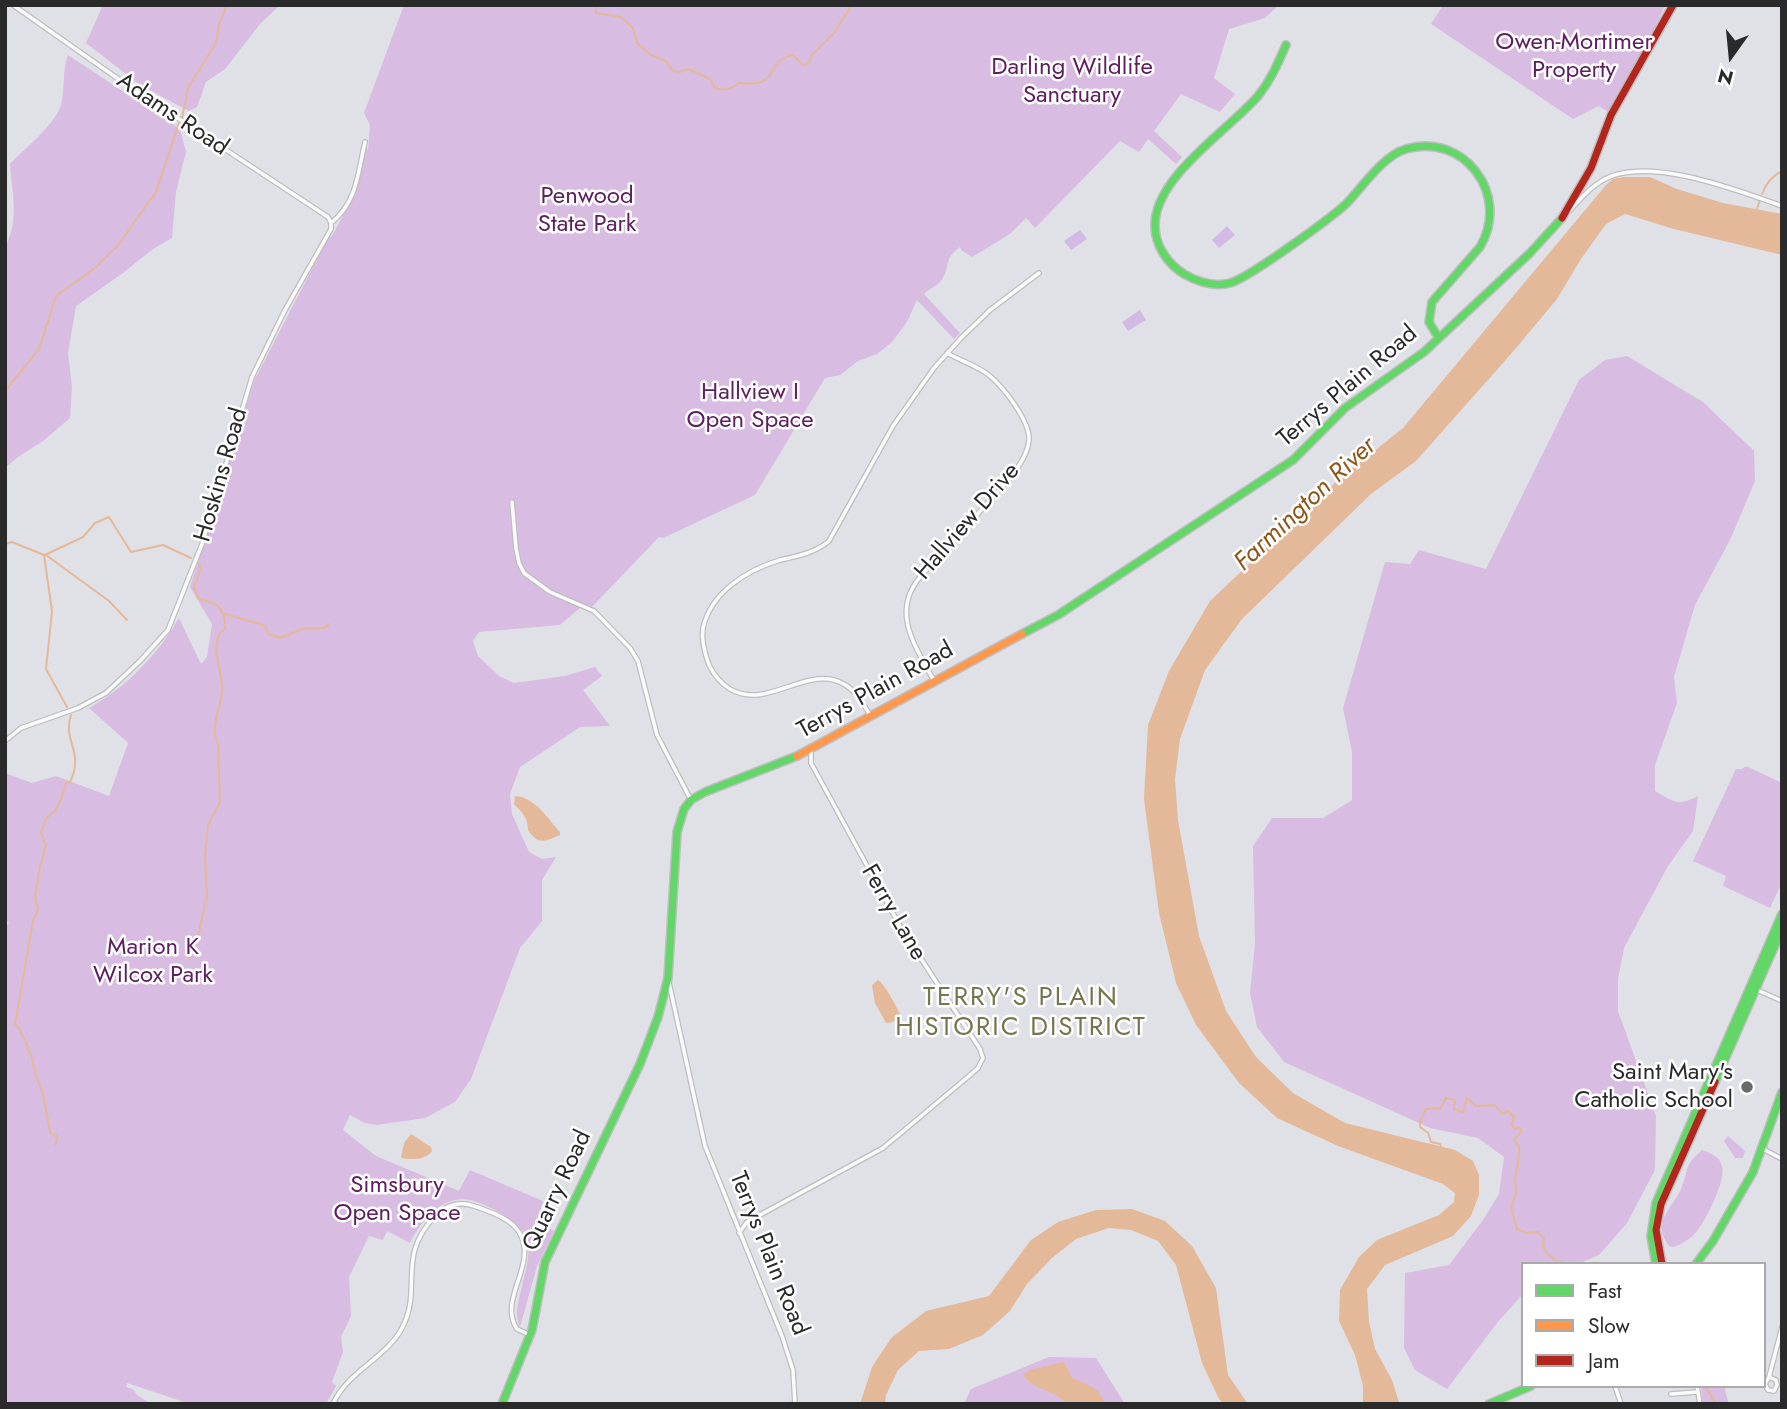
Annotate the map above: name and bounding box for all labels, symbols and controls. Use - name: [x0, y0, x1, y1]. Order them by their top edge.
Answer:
- north arrow: [1696, 21, 1766, 91]
- park label: Owen-Mortimer Property: [1495, 29, 1653, 85]
- park label: Darling Wildlife Sanctuary: [991, 54, 1153, 110]
- text: N: [1715, 62, 1736, 92]
- street label: Adams Road: [111, 67, 233, 163]
- park label: Penwood State Park: [538, 183, 636, 239]
- street label: Terrys Plain Road: [1272, 320, 1424, 454]
- park label: Hallview I Open Space: [686, 379, 814, 435]
- street label: Hoskins Road: [189, 405, 255, 545]
- water label: Farmington River: [1229, 431, 1383, 579]
- street label: Hallview Drive: [909, 458, 1027, 586]
- street label: Terrys Plain Road: [793, 636, 959, 746]
- street label: Ferry Lane: [854, 860, 932, 966]
- park label: Marion K Wilcox Park: [93, 934, 213, 990]
- district label: TERRY'S PLAIN HISTORIC DISTRICT: [897, 983, 1145, 1044]
- place label: Saint Mary's Catholic School: [1574, 1059, 1733, 1115]
- marker: Saint Mary's Catholic School: [1739, 1079, 1755, 1095]
- street label: Quarry Road: [518, 1126, 598, 1256]
- street label: Terrys Plain Road: [722, 1168, 814, 1340]
- park label: Simsbury Open Space: [333, 1172, 461, 1228]
- legend: [1521, 1262, 1766, 1388]
- text: Fast: [1588, 1276, 1621, 1306]
- text: Slow: [1588, 1311, 1630, 1341]
- text: Jam: [1588, 1346, 1620, 1376]

